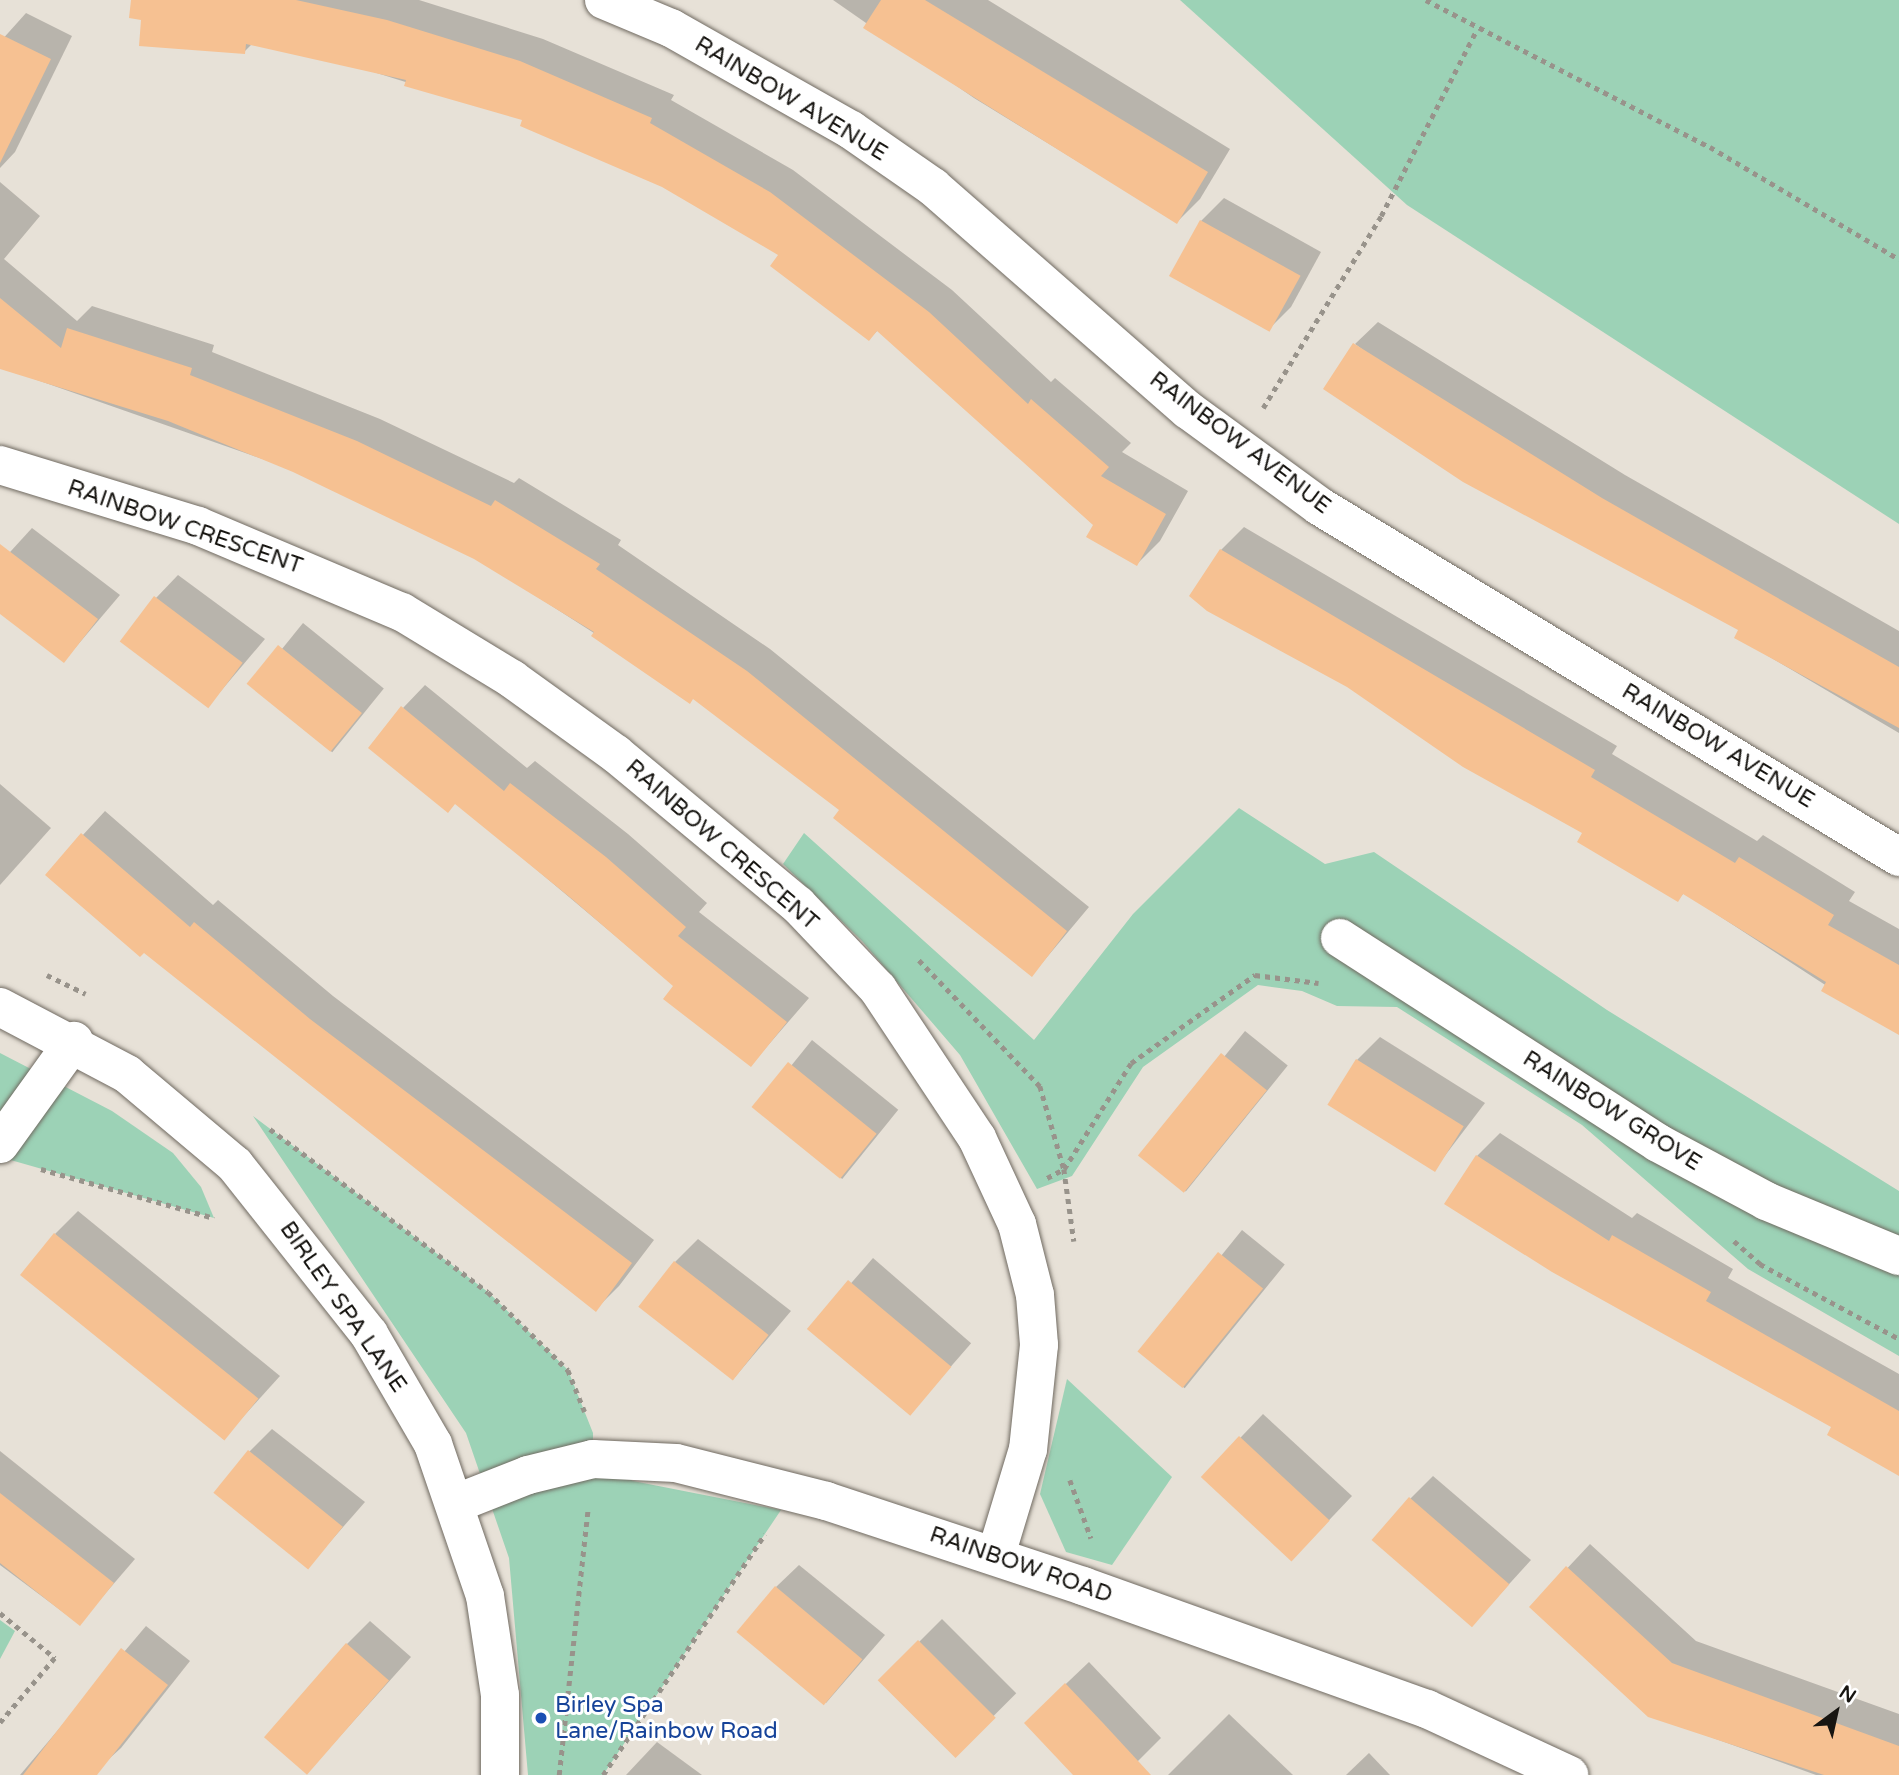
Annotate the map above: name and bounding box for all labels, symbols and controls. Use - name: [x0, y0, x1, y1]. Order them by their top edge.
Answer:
- street label: RAINBOW AVENUE: [690, 31, 892, 167]
- street label: RAINBOW AVENUE: [1144, 366, 1336, 520]
- street label: RAINBOW CRESCENT: [64, 474, 306, 580]
- street label: RAINBOW AVENUE: [1617, 678, 1819, 814]
- street label: RAINBOW CRESCENT: [620, 754, 824, 936]
- street label: RAINBOW GROVE: [1518, 1045, 1706, 1177]
- street label: BIRLEY SPA LANE: [274, 1216, 412, 1398]
- street label: RAINBOW ROAD: [926, 1521, 1116, 1609]
- north arrow: [1801, 1677, 1871, 1747]
- text: N: [1835, 1681, 1860, 1708]
- place label: Birley Spa Lane/Rainbow Road: [555, 1691, 778, 1745]
- marker: Birley Spa Lane/Rainbow Road: [533, 1710, 549, 1726]

